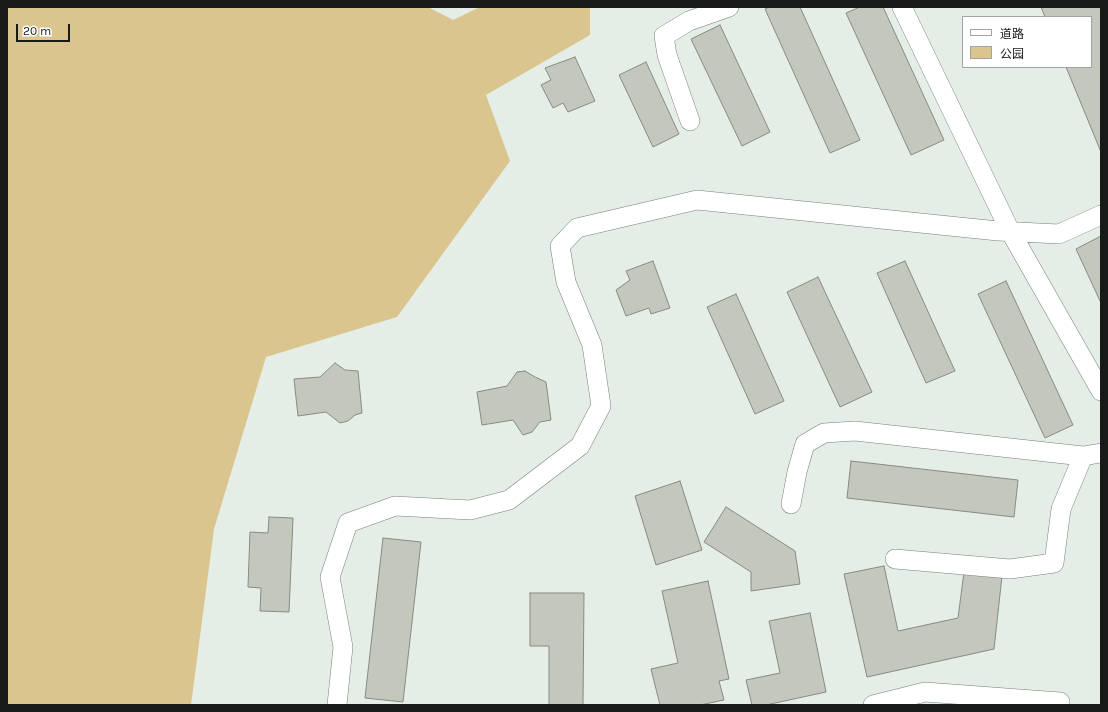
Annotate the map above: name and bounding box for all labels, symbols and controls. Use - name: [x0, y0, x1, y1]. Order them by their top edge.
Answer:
- scale bar: [18, 16, 72, 42]
- legend: [962, 16, 1092, 68]
- text: 20 m: [23, 24, 51, 38]
- text: 道路: [1000, 27, 1024, 41]
- text: 公园: [1000, 47, 1024, 61]

